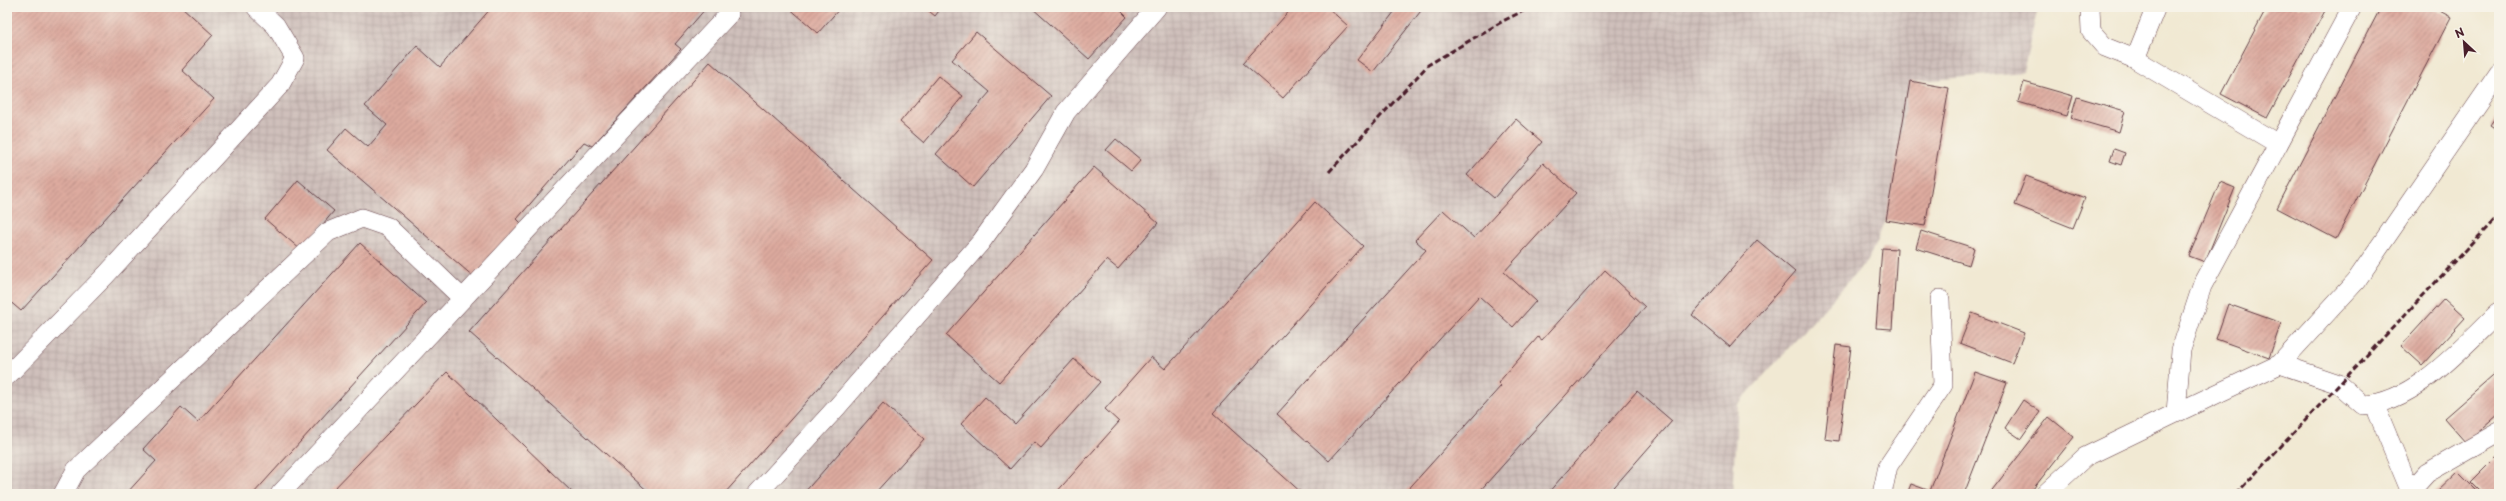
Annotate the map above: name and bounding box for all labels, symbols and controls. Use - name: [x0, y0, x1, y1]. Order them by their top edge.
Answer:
- north arrow: [2444, 22, 2484, 62]
- text: N: [2452, 23, 2467, 42]

